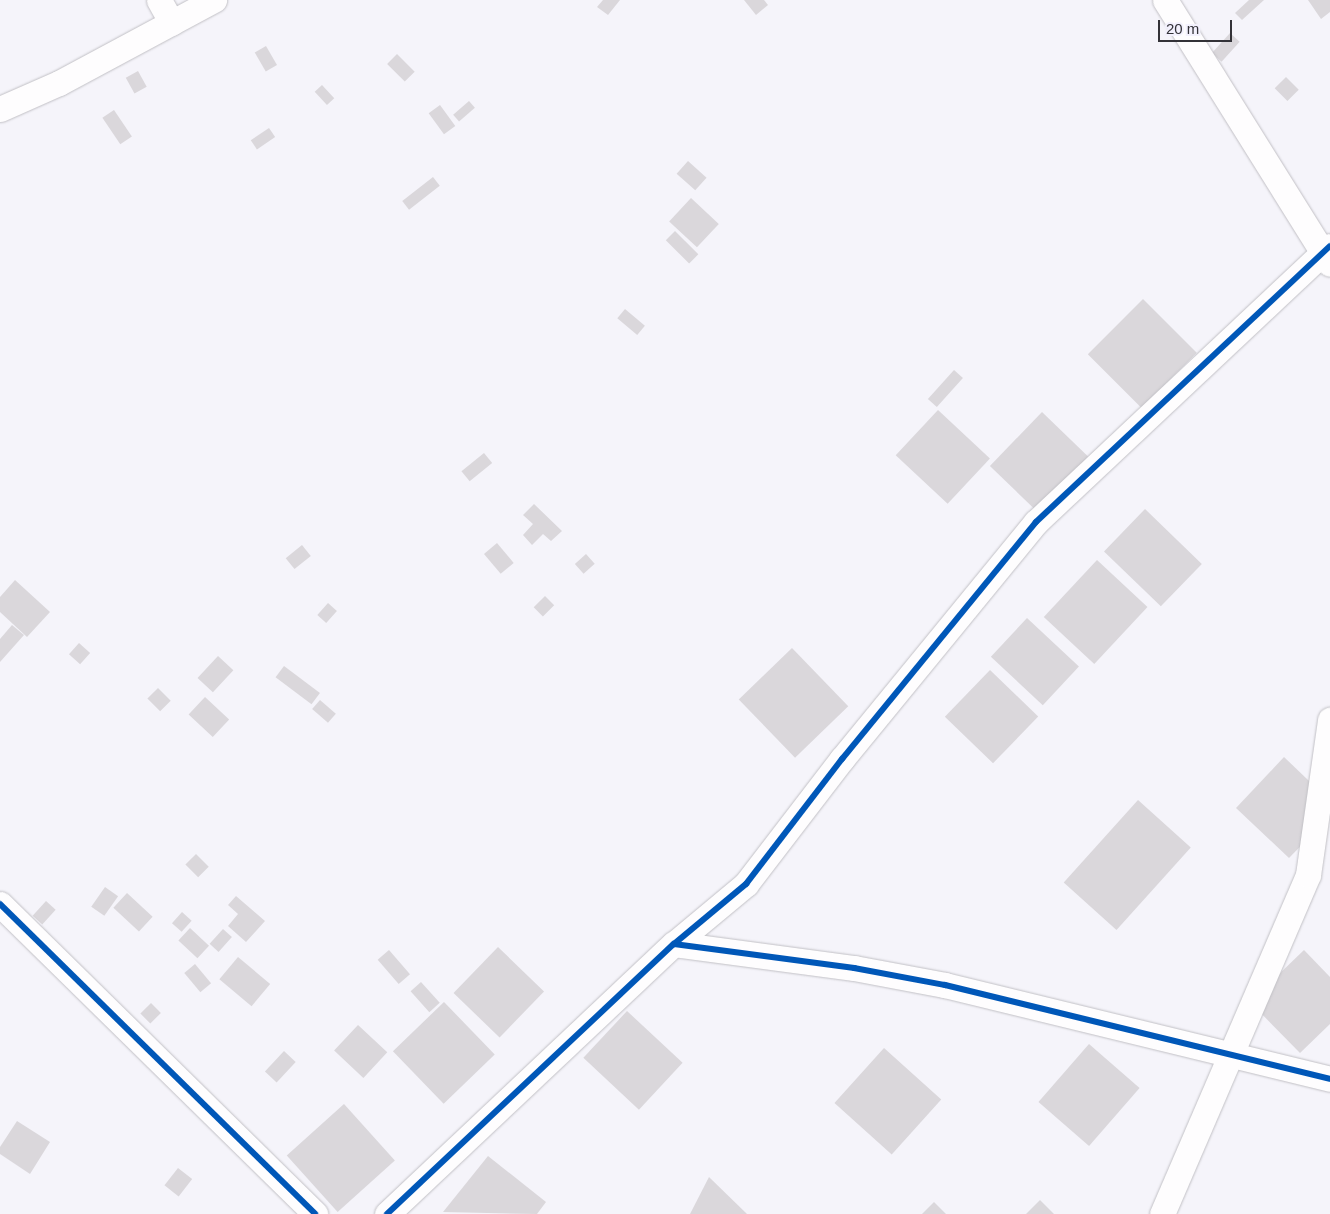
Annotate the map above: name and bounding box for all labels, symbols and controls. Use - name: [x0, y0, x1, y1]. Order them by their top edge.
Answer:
- scale bar: [1160, 10, 1234, 42]
- text: 20 m: [1166, 20, 1199, 37]

